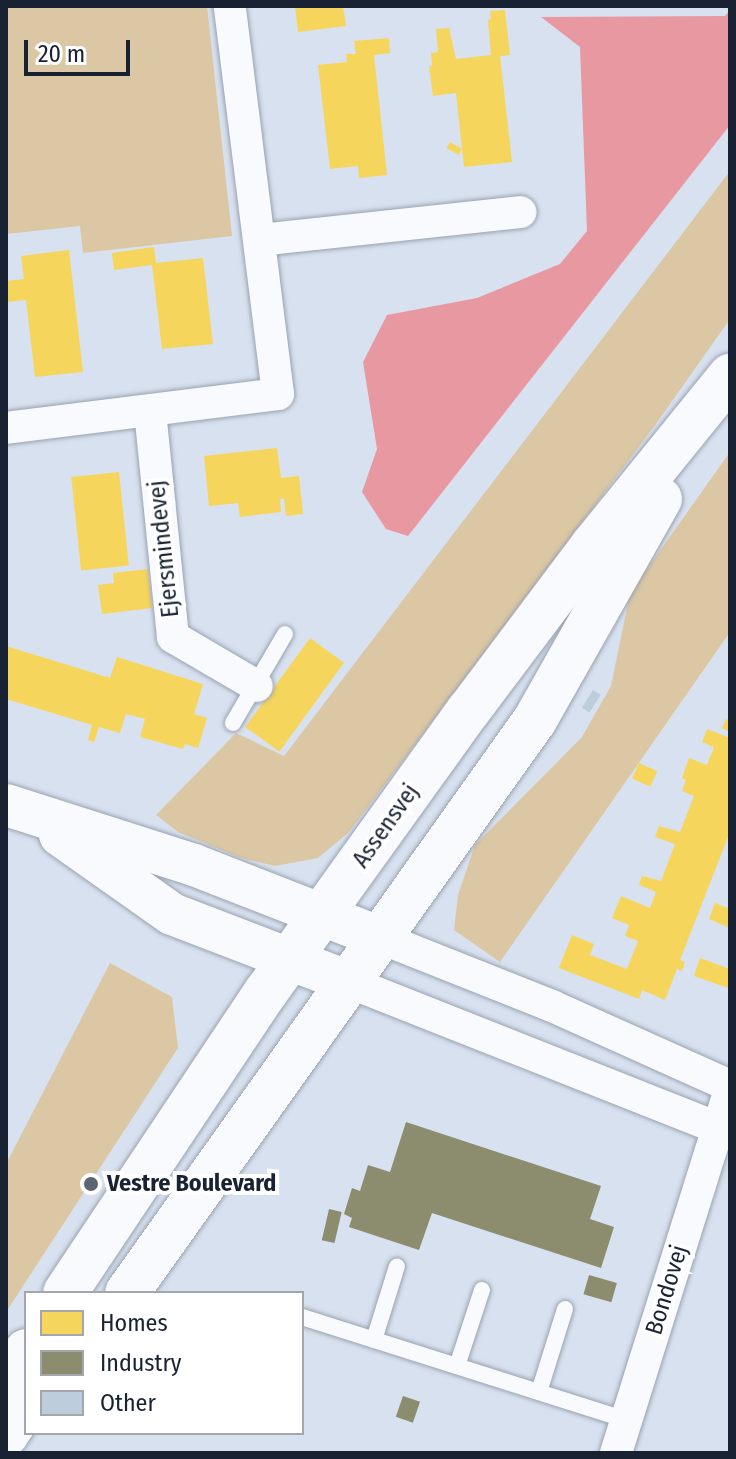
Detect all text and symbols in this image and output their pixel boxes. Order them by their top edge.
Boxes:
scale bar [28,24,134,74]
text: 20 m [38,40,85,68]
street label: Ejersmindevej [142,479,186,619]
street label: Assensvej [347,779,425,873]
place label: Vestre Boulevard [107,1170,276,1198]
marker: Vestre Boulevard [82,1175,100,1193]
street label: Bondovej [640,1242,694,1338]
legend [24,1291,304,1435]
text: Homes [100,1309,168,1337]
text: Industry [100,1349,182,1377]
text: Other [100,1389,156,1417]

